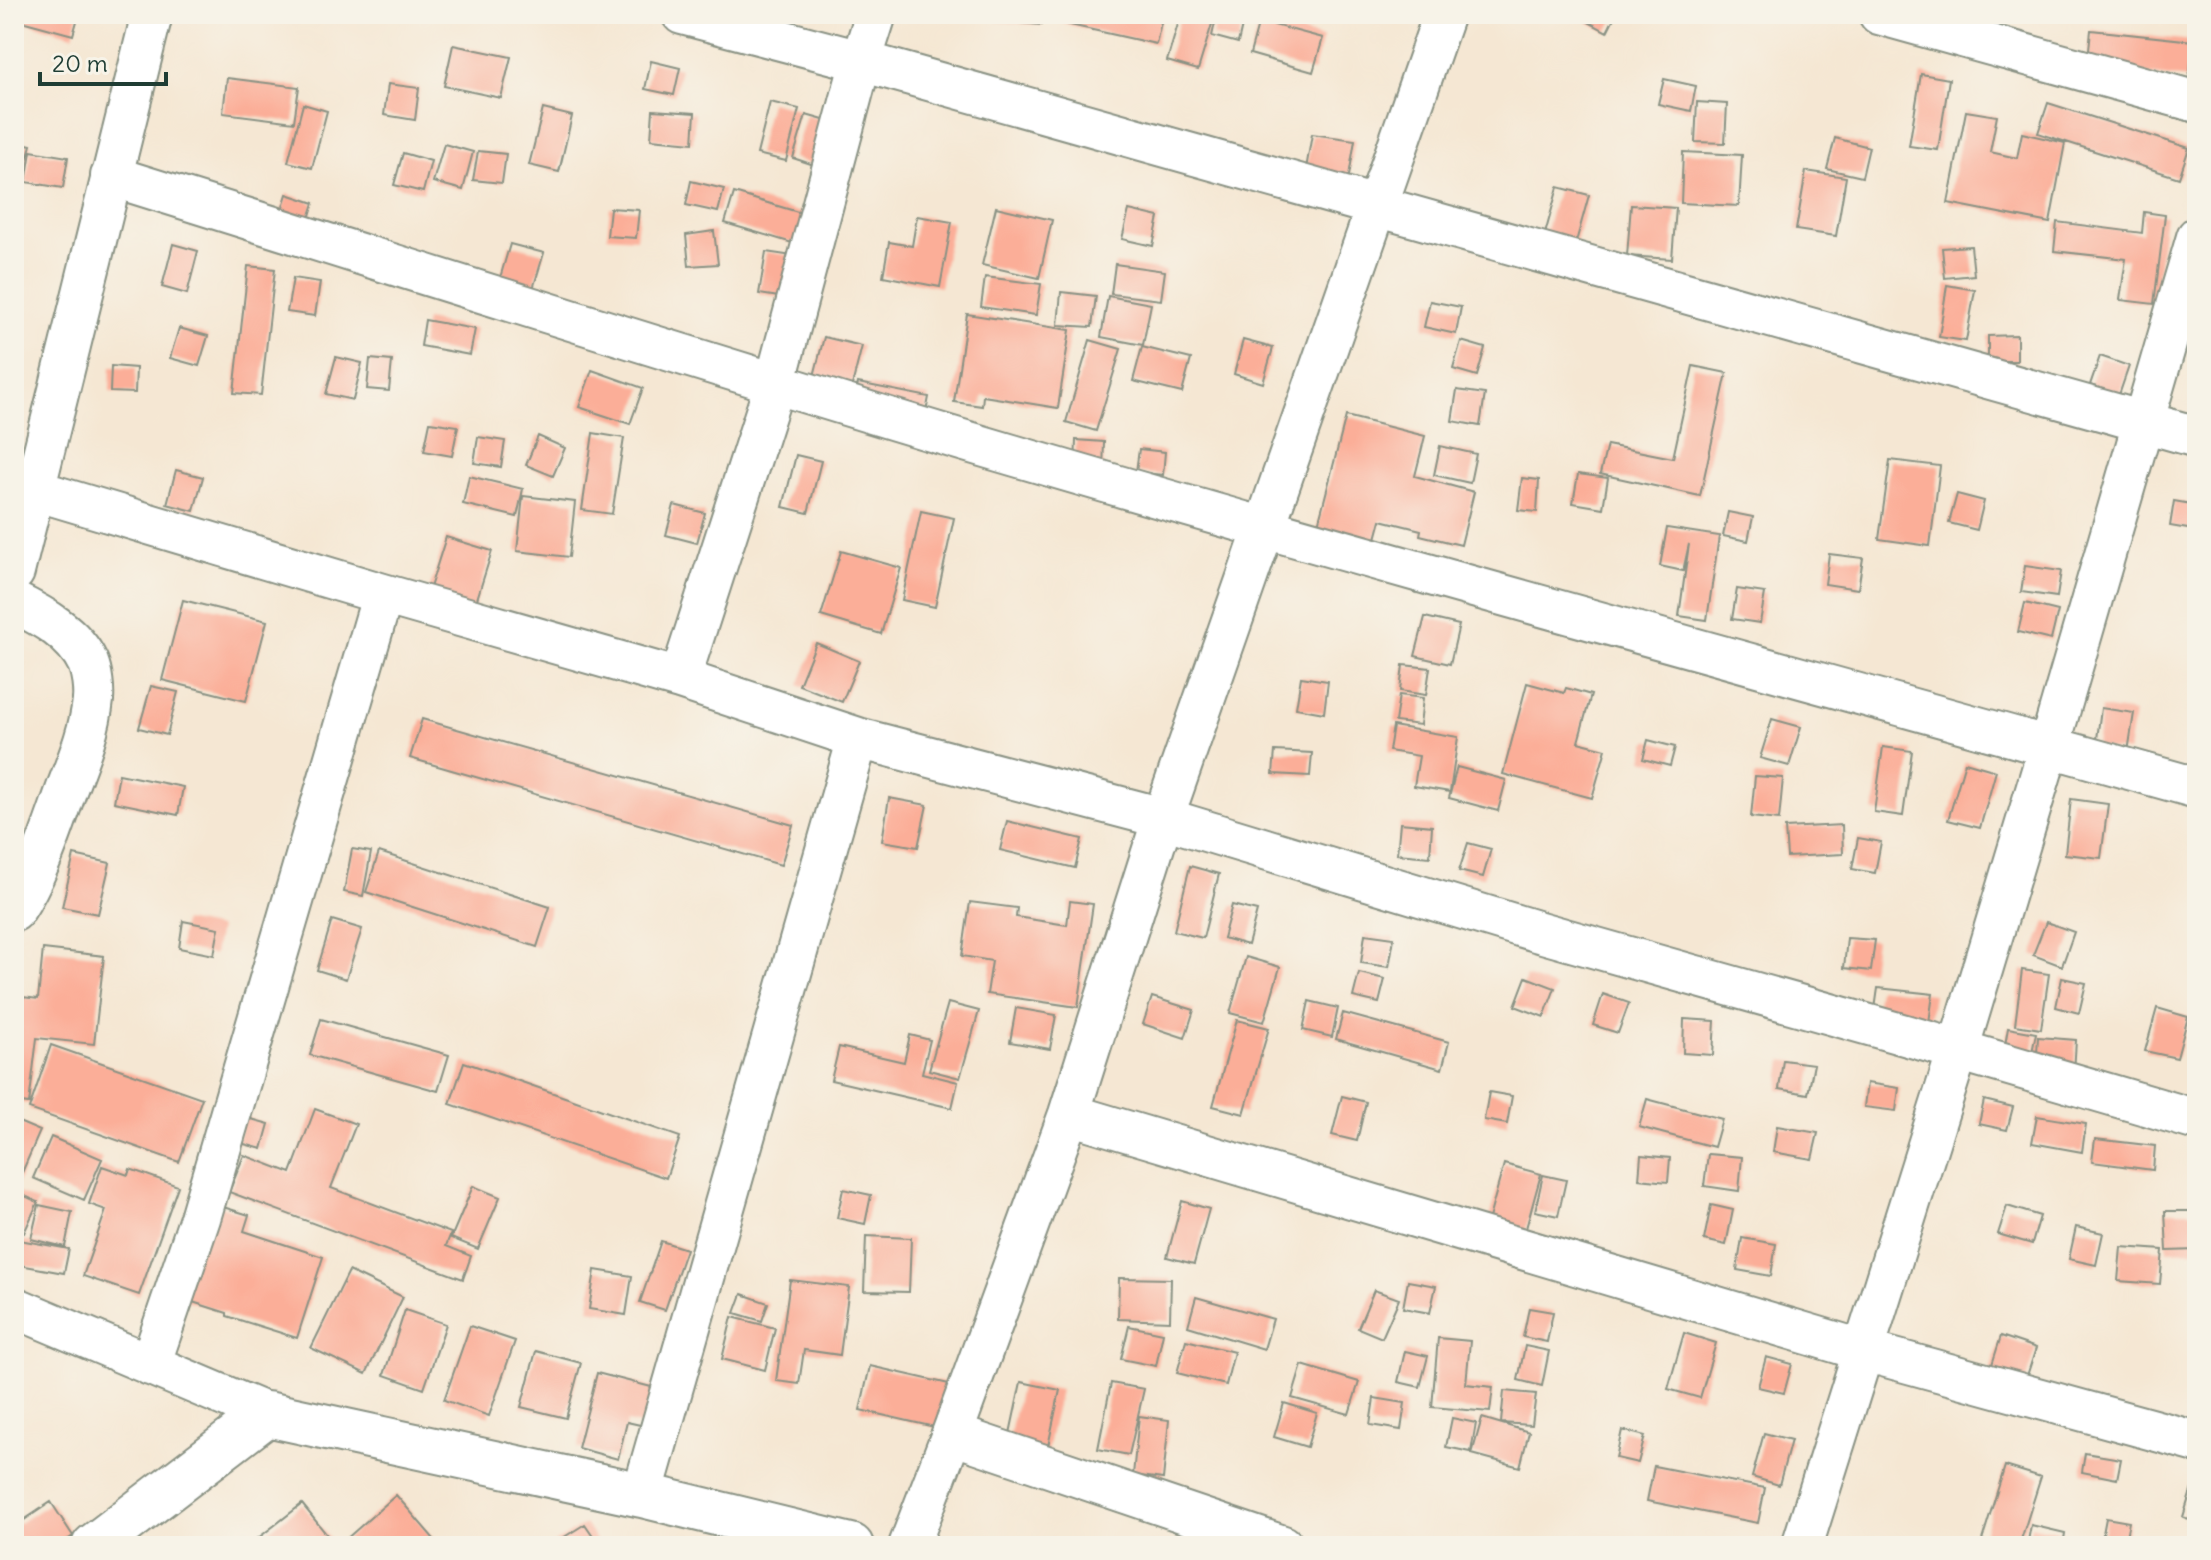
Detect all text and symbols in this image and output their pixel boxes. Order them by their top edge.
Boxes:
scale bar [40,36,166,86]
text: 20 m [52,48,108,78]

